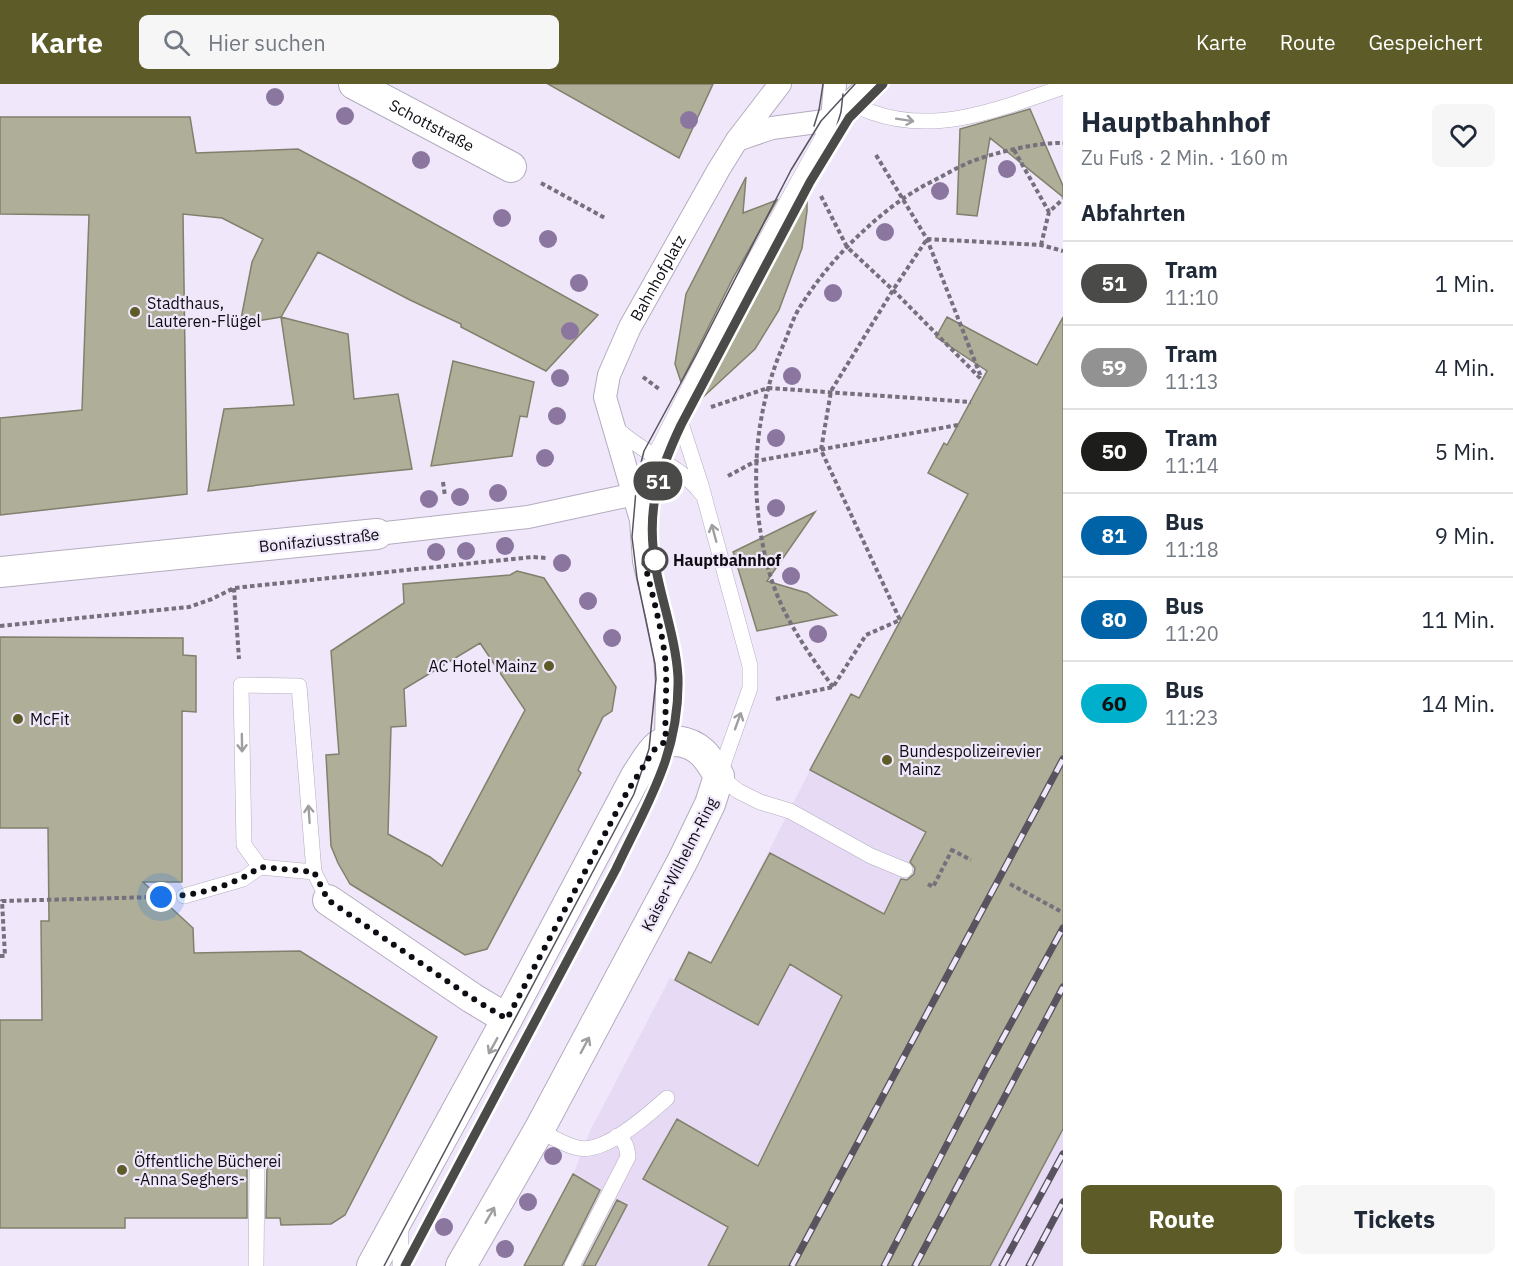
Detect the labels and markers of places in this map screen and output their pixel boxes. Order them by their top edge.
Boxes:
place label: Stadthaus, Lauteren-Flügel [147,293,261,331]
marker: Stadthaus, Lauteren-Flügel [128,305,142,319]
marker: Hauptbahnhof [642,547,668,573]
place label: Hauptbahnhof [673,550,781,570]
place label: AC Hotel Mainz [428,656,537,676]
marker: AC Hotel Mainz [542,659,556,673]
place label: McFit [30,709,70,729]
marker: McFit [11,712,25,726]
place label: Bundespolizeirevier Mainz [899,741,1041,779]
marker: Bundespolizeirevier Mainz [880,753,894,767]
place label: Öffentliche Bücherei -Anna Seghers- [134,1151,281,1189]
marker: Öffentliche Bücherei -Anna Seghers- [115,1163,129,1177]

